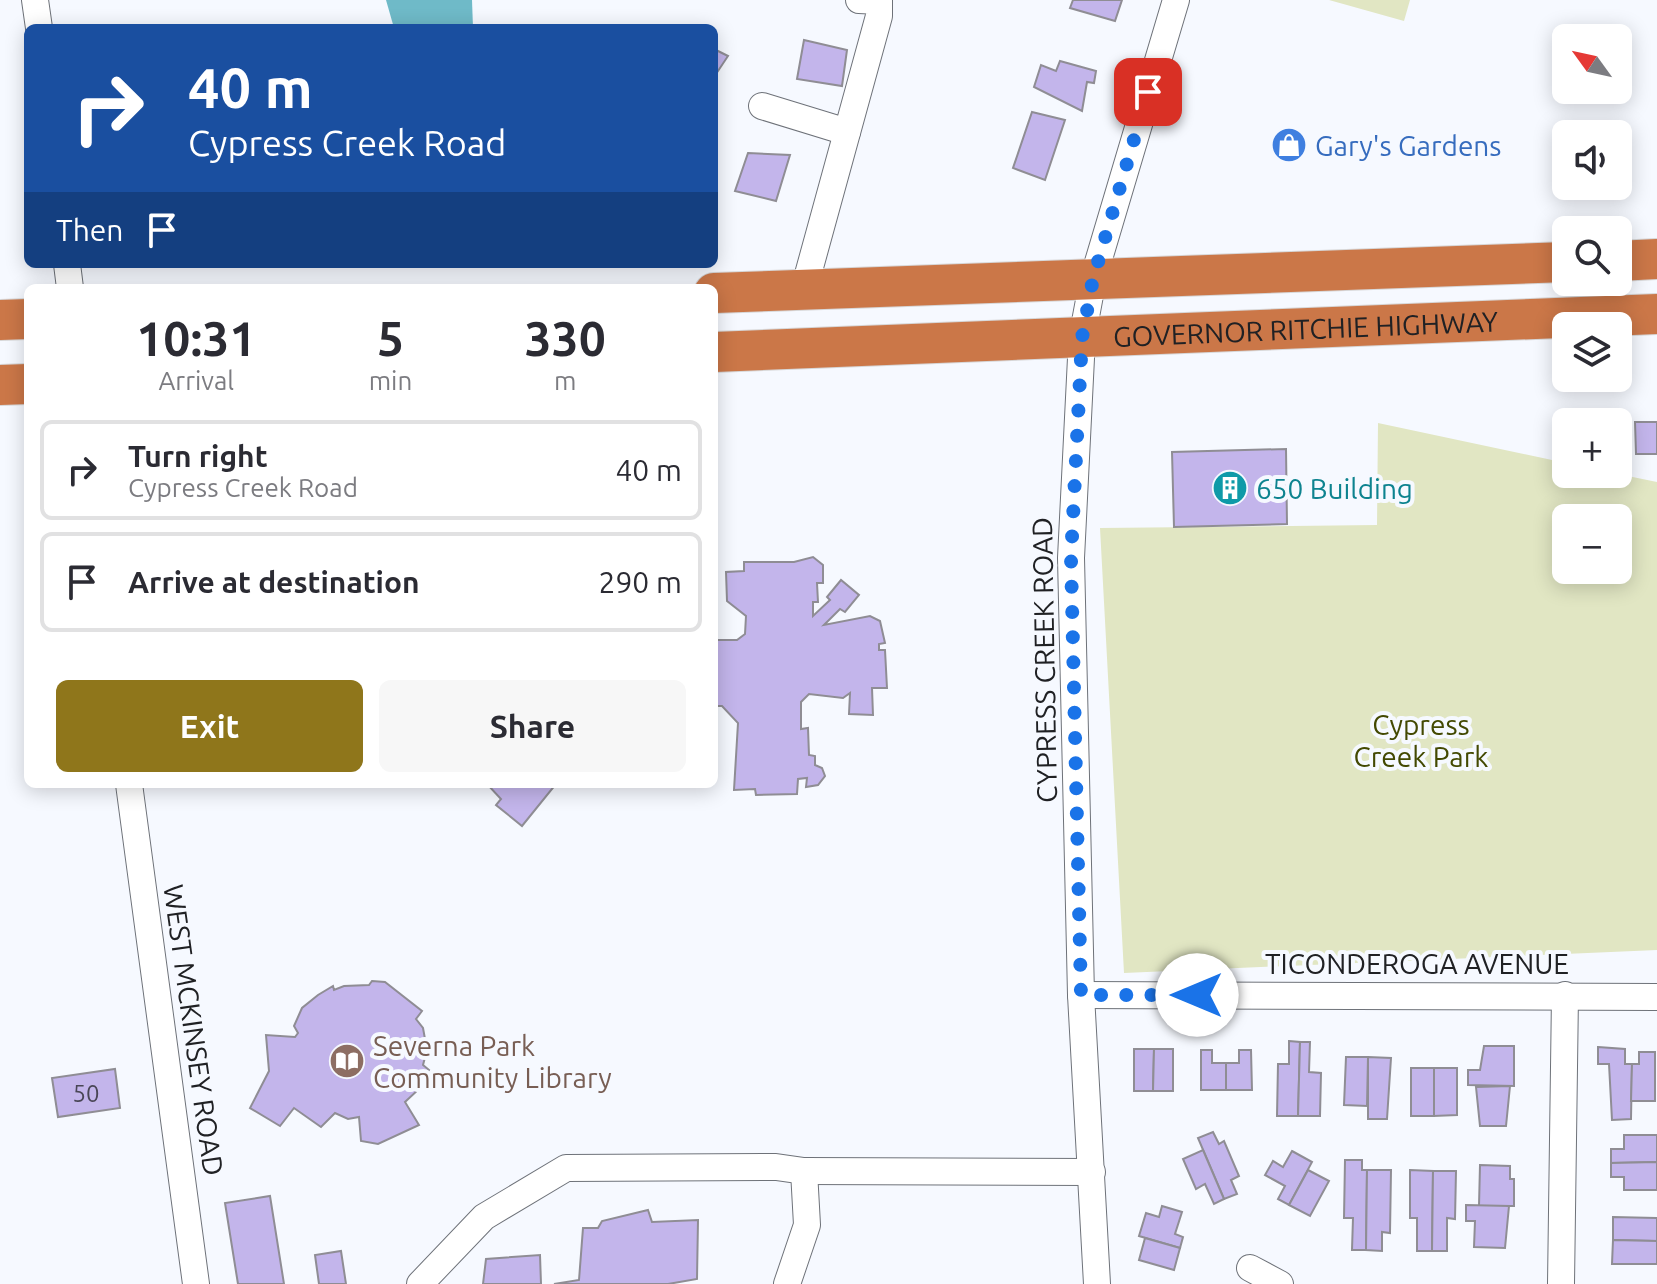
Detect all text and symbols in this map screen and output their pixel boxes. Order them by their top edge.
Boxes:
north arrow [1552,24,1632,104]
map controls [1552,24,1632,584]
icon: right [56,56,160,160]
text: 40 m [188,56,313,119]
pin [1114,58,1182,126]
icon: arrive [1126,70,1170,114]
button: sound [1552,120,1632,200]
text: Cypress Creek Road [188,122,506,163]
shop icon: Gary's Gardens [1270,126,1308,164]
place label: Gary's Gardens [1315,130,1502,161]
icon: arrive [140,208,184,252]
text: Then [56,213,124,247]
button: search [1552,216,1632,296]
street label: GOVERNOR RITCHIE HIGHWAY [1112,305,1499,351]
text: 10:31 [136,311,256,365]
text: 5 [377,311,404,365]
text: 330 [525,311,606,365]
button: layers [1552,312,1632,392]
text: Arrival [158,366,234,395]
text: min [369,366,412,395]
text: m [554,366,576,395]
button: + [1552,408,1632,488]
text: Turn right [128,439,268,473]
icon: right [60,448,104,492]
text: 40 m [615,453,682,487]
building icon: 650 Building [1211,469,1249,507]
text: Cypress Creek Road [128,473,358,502]
place label: 650 Building [1256,473,1413,504]
button: − [1552,504,1632,584]
street label: CYPRESS CREEK ROAD [1026,517,1062,803]
icon: arrive [60,560,104,604]
text: Arrive at destination [128,565,420,599]
text: 290 m [598,565,682,599]
button: Exit [56,680,363,772]
button: Share [379,680,686,772]
park label: Cypress Creek Park [1354,709,1488,772]
street label: WEST MCKINSEY ROAD [158,882,230,1178]
street label: TICONDEROGA AVENUE [1265,948,1569,979]
position arrow [1155,953,1239,1037]
place label: Severna Park Community Library [373,1030,612,1093]
library icon: Severna Park Community Library [328,1042,366,1080]
house number: 50 [72,1080,100,1107]

